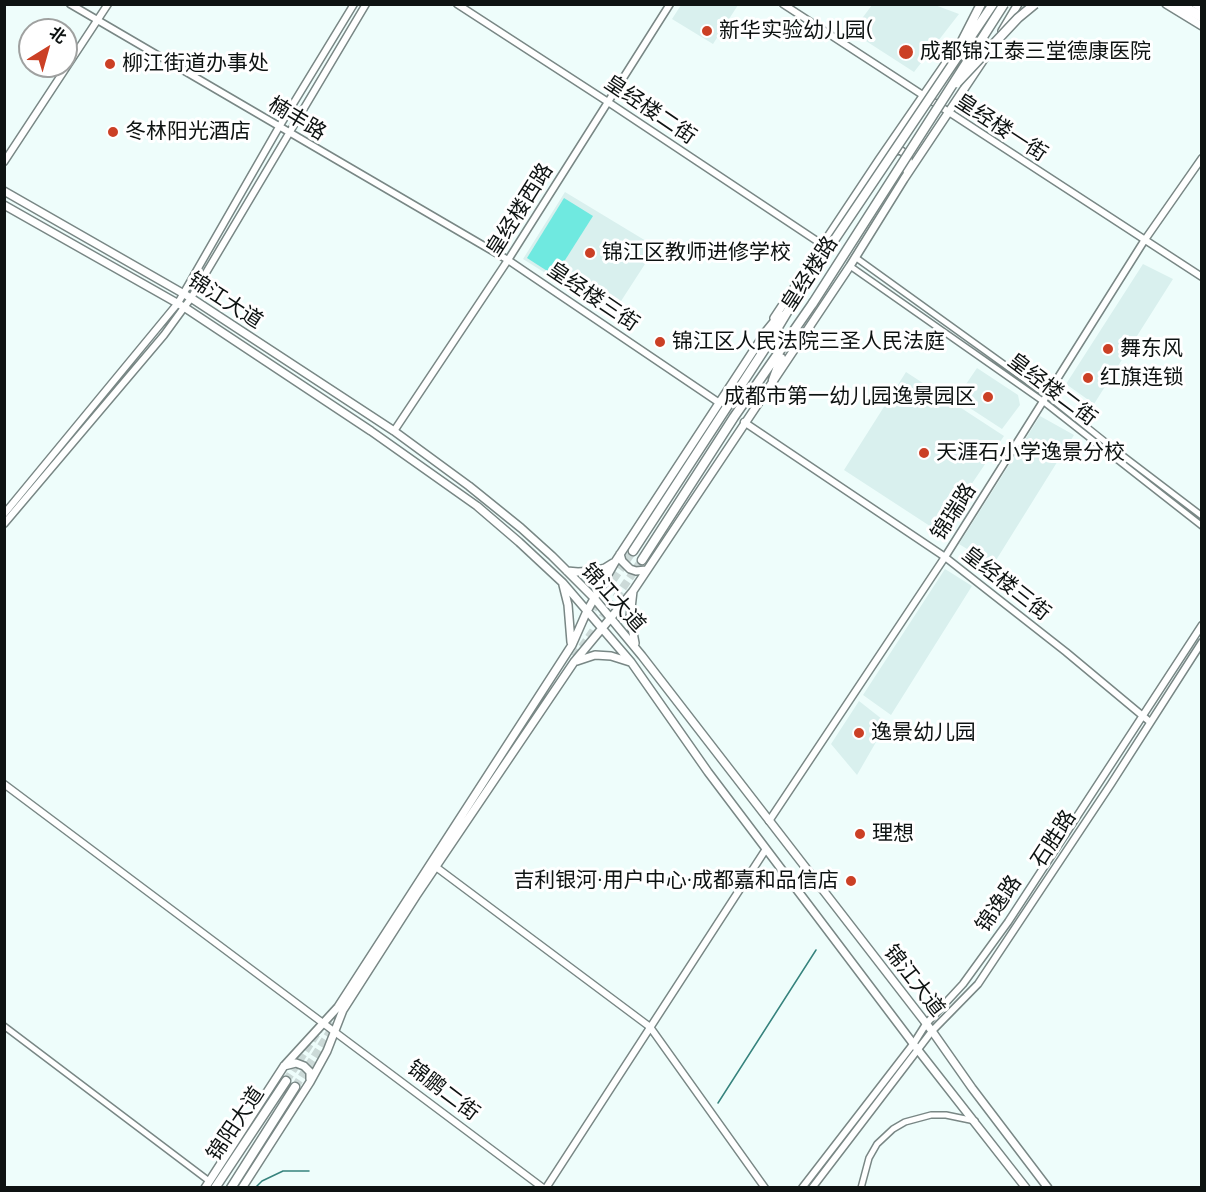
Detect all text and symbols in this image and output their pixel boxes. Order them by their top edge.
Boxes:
north arrow [18,18,78,78]
place label: 新华实验幼儿园( [719,18,873,44]
text: 北 [46,22,70,47]
marker: 新华实验幼儿园( [700,24,714,38]
place label: 成都锦江泰三堂德康医院 [920,39,1151,65]
marker: 成都锦江泰三堂德康医院 [897,43,915,61]
place label: 柳江街道办事处 [122,51,269,77]
marker: 柳江街道办事处 [103,57,117,71]
street label: 皇经楼二街 [599,70,701,150]
street label: 皇经楼一街 [950,89,1052,167]
street label: 楠丰路 [264,92,330,146]
place label: 冬林阳光酒店 [125,119,251,145]
marker: 冬林阳光酒店 [106,125,120,139]
street label: 皇经楼西路 [481,159,559,261]
street label: 皇经楼路 [777,232,843,316]
place label: 锦江区教师进修学校 [602,240,791,266]
marker: 锦江区教师进修学校 [583,246,597,260]
street label: 皇经楼三街 [542,257,644,337]
street label: 锦江大道 [183,268,267,334]
place label: 锦江区人民法院三圣人民法庭 [672,329,945,355]
marker: 锦江区人民法院三圣人民法庭 [653,335,667,349]
place label: 舞东风 [1120,336,1183,362]
marker: 舞东风 [1101,342,1115,356]
street label: 皇经楼二街 [1002,348,1102,432]
place label: 红旗连锁 [1100,365,1184,391]
marker: 红旗连锁 [1081,371,1095,385]
place label: 成都市第一幼儿园逸景园区 [724,384,976,410]
marker: 成都市第一幼儿园逸景园区 [981,390,995,404]
place label: 天涯石小学逸景分校 [936,440,1125,466]
marker: 天涯石小学逸景分校 [917,446,931,460]
street label: 锦瑞路 [926,479,982,545]
street label: 皇经楼三街 [957,542,1055,626]
street label: 锦江大道 [576,558,650,638]
place label: 逸景幼儿园 [871,720,976,746]
marker: 逸景幼儿园 [852,726,866,740]
street label: 石胜路 [1026,806,1082,872]
place label: 理想 [872,821,914,847]
marker: 理想 [853,827,867,841]
place label: 吉利银河·用户中心·成都嘉和品信店 [513,868,839,894]
street label: 锦逸路 [971,871,1027,937]
marker: 吉利银河·用户中心·成都嘉和品信店 [844,874,858,888]
street label: 锦江大道 [878,940,950,1022]
street label: 锦鹏二街 [402,1056,484,1126]
street label: 锦阳大道 [202,1082,270,1166]

